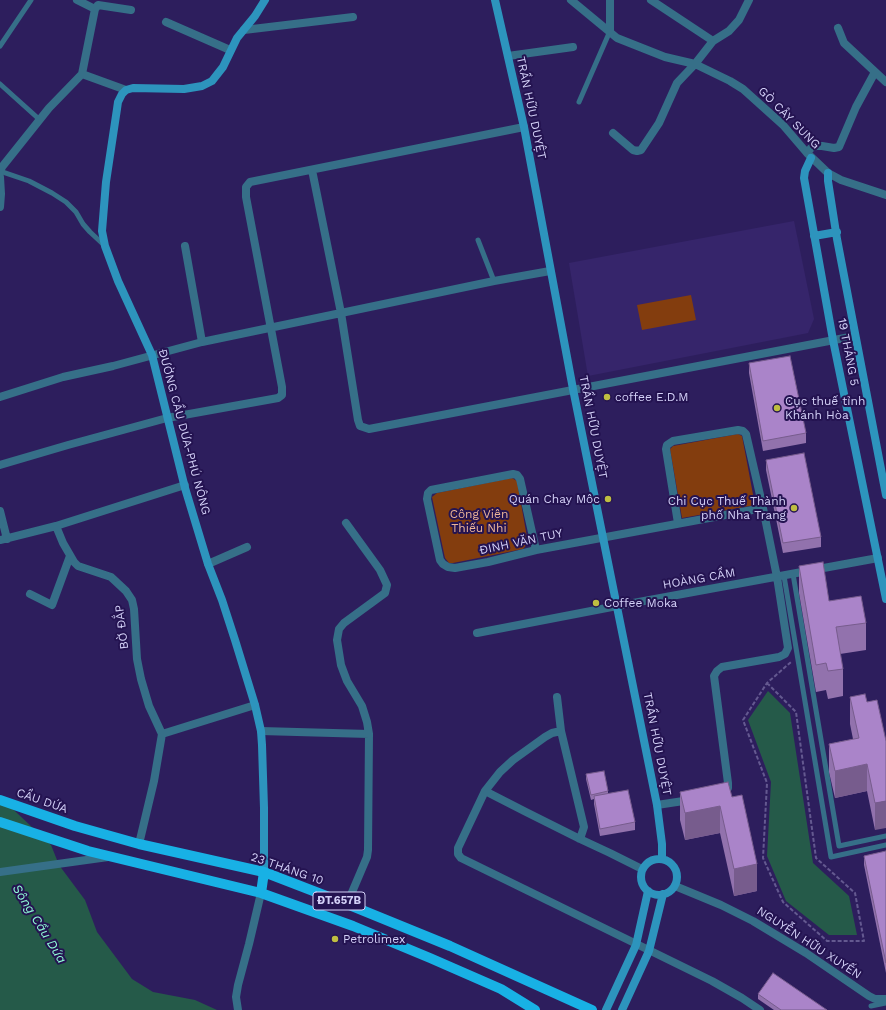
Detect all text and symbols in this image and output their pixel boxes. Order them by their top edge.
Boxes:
street label: TRẦN HỮU DUYỆT [513,55,549,161]
street label: GÒ CÂY SUNG [755,84,823,152]
street label: 19 THÁNG 5 [834,317,862,387]
street label: ĐƯỜNG CẦU DỨA-PHÚ NÔNG [155,348,213,516]
street label: TRẦN HỮU DUYỆT [576,374,610,480]
place label: coffee E.D.M [615,390,689,404]
marker: coffee E.D.M [602,392,612,402]
place label: Cục thuế tỉnh Khánh Hòa [785,394,865,422]
marker: Cục thuế tỉnh Khánh Hòa [772,403,782,413]
place label: Quán Chay Môc [509,492,600,506]
marker: Quán Chay Môc [603,494,613,504]
place label: Chi Cục Thuế Thành phố Nha Trang [668,494,786,522]
marker: Chi Cục Thuế Thành phố Nha Trang [789,503,799,513]
park label: Công Viên Thiếu Nhi [450,507,508,535]
street label: ĐINH VĂN TUY [478,526,564,558]
street label: HOÀNG CẦM [662,566,736,592]
place label: Coffee Moka [604,596,677,610]
marker: Coffee Moka [591,598,601,608]
street label: BỜ ĐẮP [112,604,132,650]
street label: TRẦN HỮU DUYỆT [640,691,674,797]
street label: CẦU DỨA [14,786,70,816]
street label: 23 THÁNG 10 [249,850,325,888]
water label: Sông Cầu Dứa [9,882,69,966]
road number: ĐT.657B [313,892,365,910]
street label: NGUYỄN HỮU XUYẾN [754,904,864,982]
place label: Petrolimex [343,932,405,946]
marker: Petrolimex [330,934,340,944]

